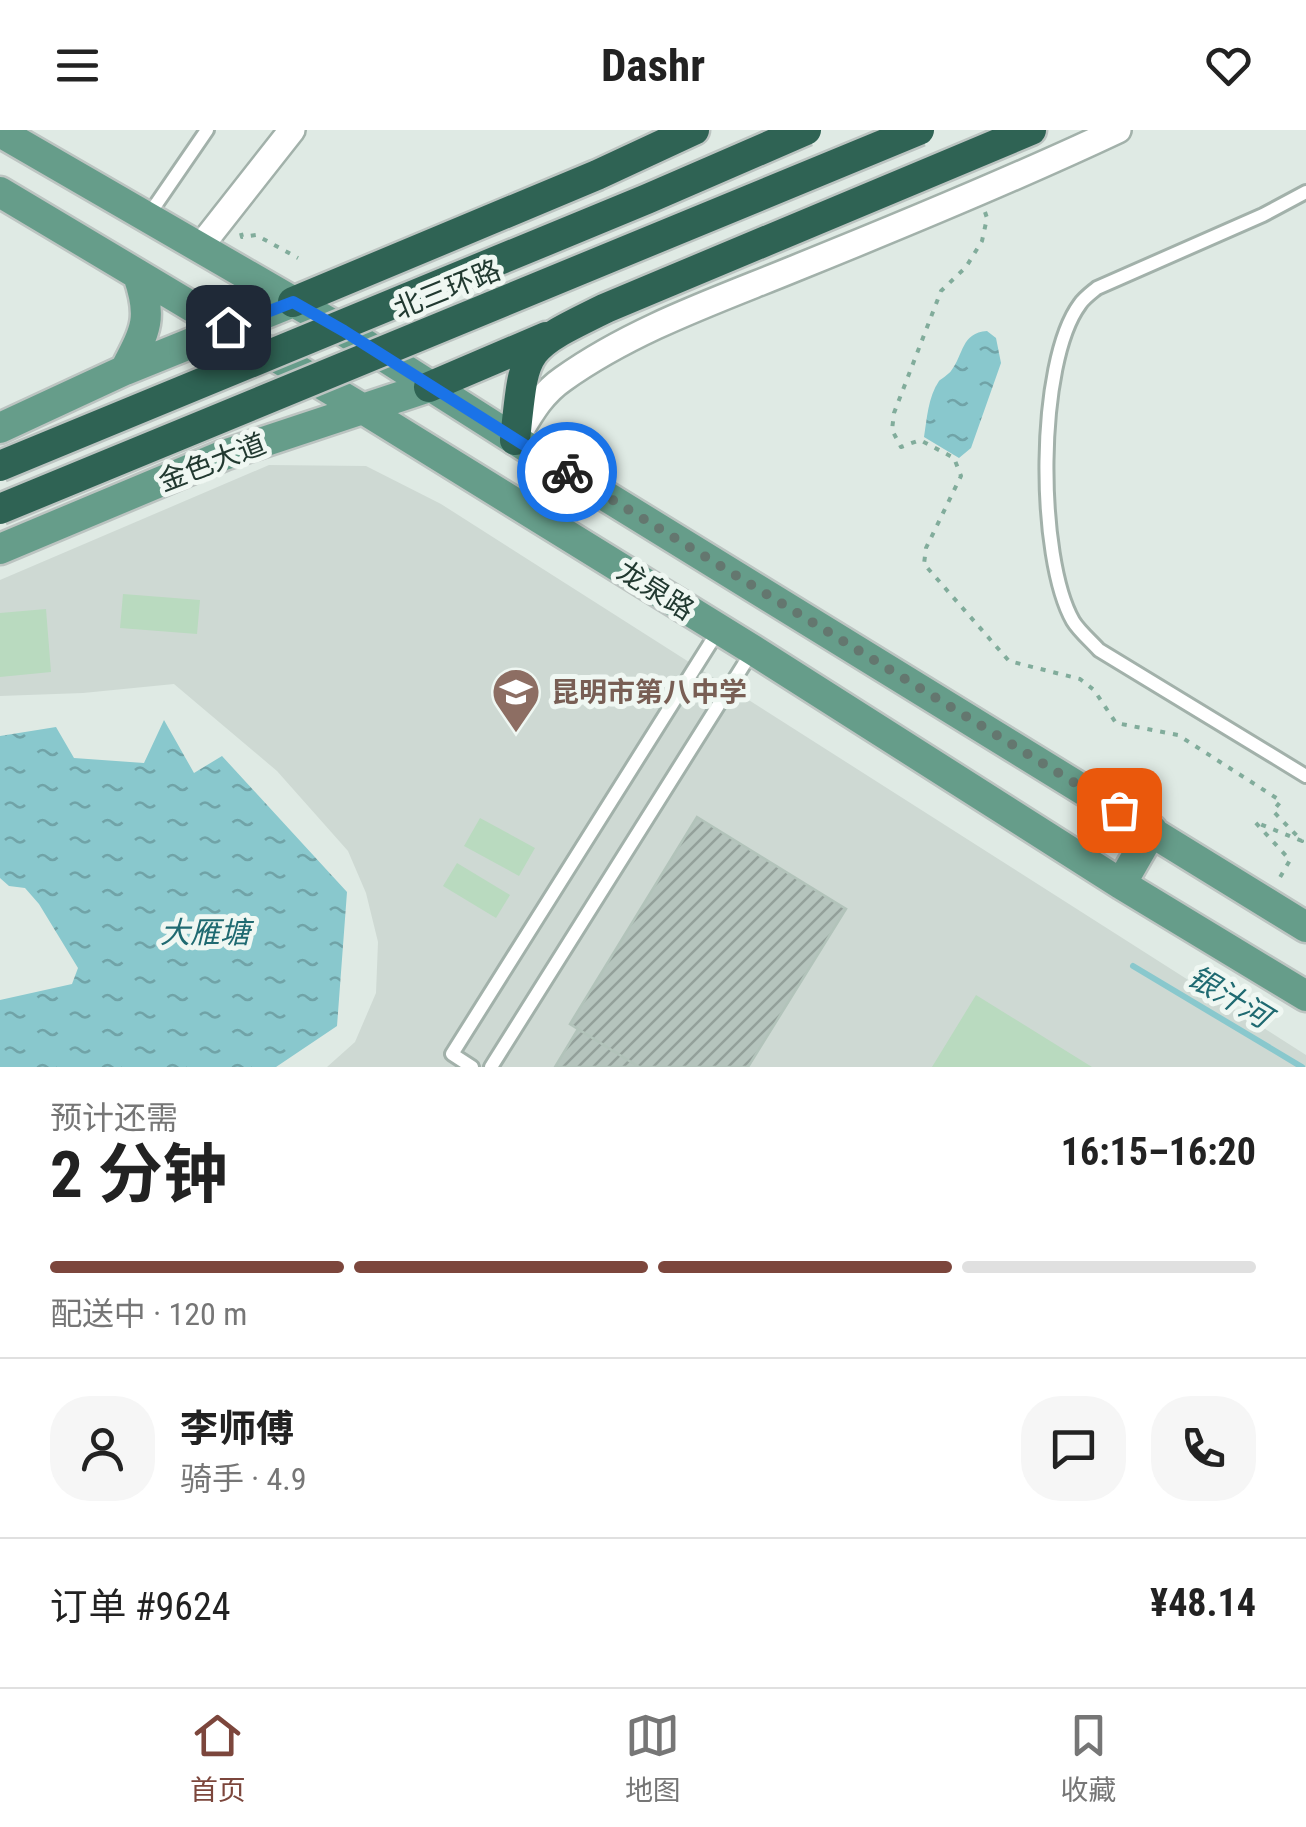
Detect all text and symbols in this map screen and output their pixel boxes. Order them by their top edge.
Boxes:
icon: menu [50,38,105,93]
icon: heart [1201,38,1256,93]
text: Dashr [601,39,705,92]
street label: 北三环路 [389,253,505,326]
pin [186,285,271,370]
icon: home [201,300,256,355]
courier [517,422,617,522]
street label: 金色大道 [154,427,270,498]
icon: bike [540,445,595,500]
street label: 龙泉路 [611,554,700,627]
school or university icon: 昆明市第八中学 [490,666,542,734]
place label: 昆明市第八中学 [551,676,747,709]
pin [1077,768,1162,853]
icon: bag [1092,783,1147,838]
water label: 大雁塘 [160,915,255,950]
water label: 银汁河 [1182,958,1281,1037]
text: 预计还需 [50,1099,178,1137]
text: 16:15–16:20 [1061,1130,1256,1174]
text: 2 分钟 [50,1137,228,1213]
text: 配送中 · 120 m [50,1295,247,1333]
button: person [50,1396,155,1501]
button: chat [1021,1396,1126,1501]
button: phone [1151,1396,1256,1501]
text: 李师傅 [180,1407,294,1451]
text: 骑手 · 4.9 [180,1460,307,1498]
text: ¥48.14 [1150,1581,1256,1625]
text: 订单 #9624 [50,1585,231,1629]
tab: 首页 [190,1708,246,1808]
tab: 地图 [625,1708,681,1808]
tab: 收藏 [1060,1708,1116,1808]

